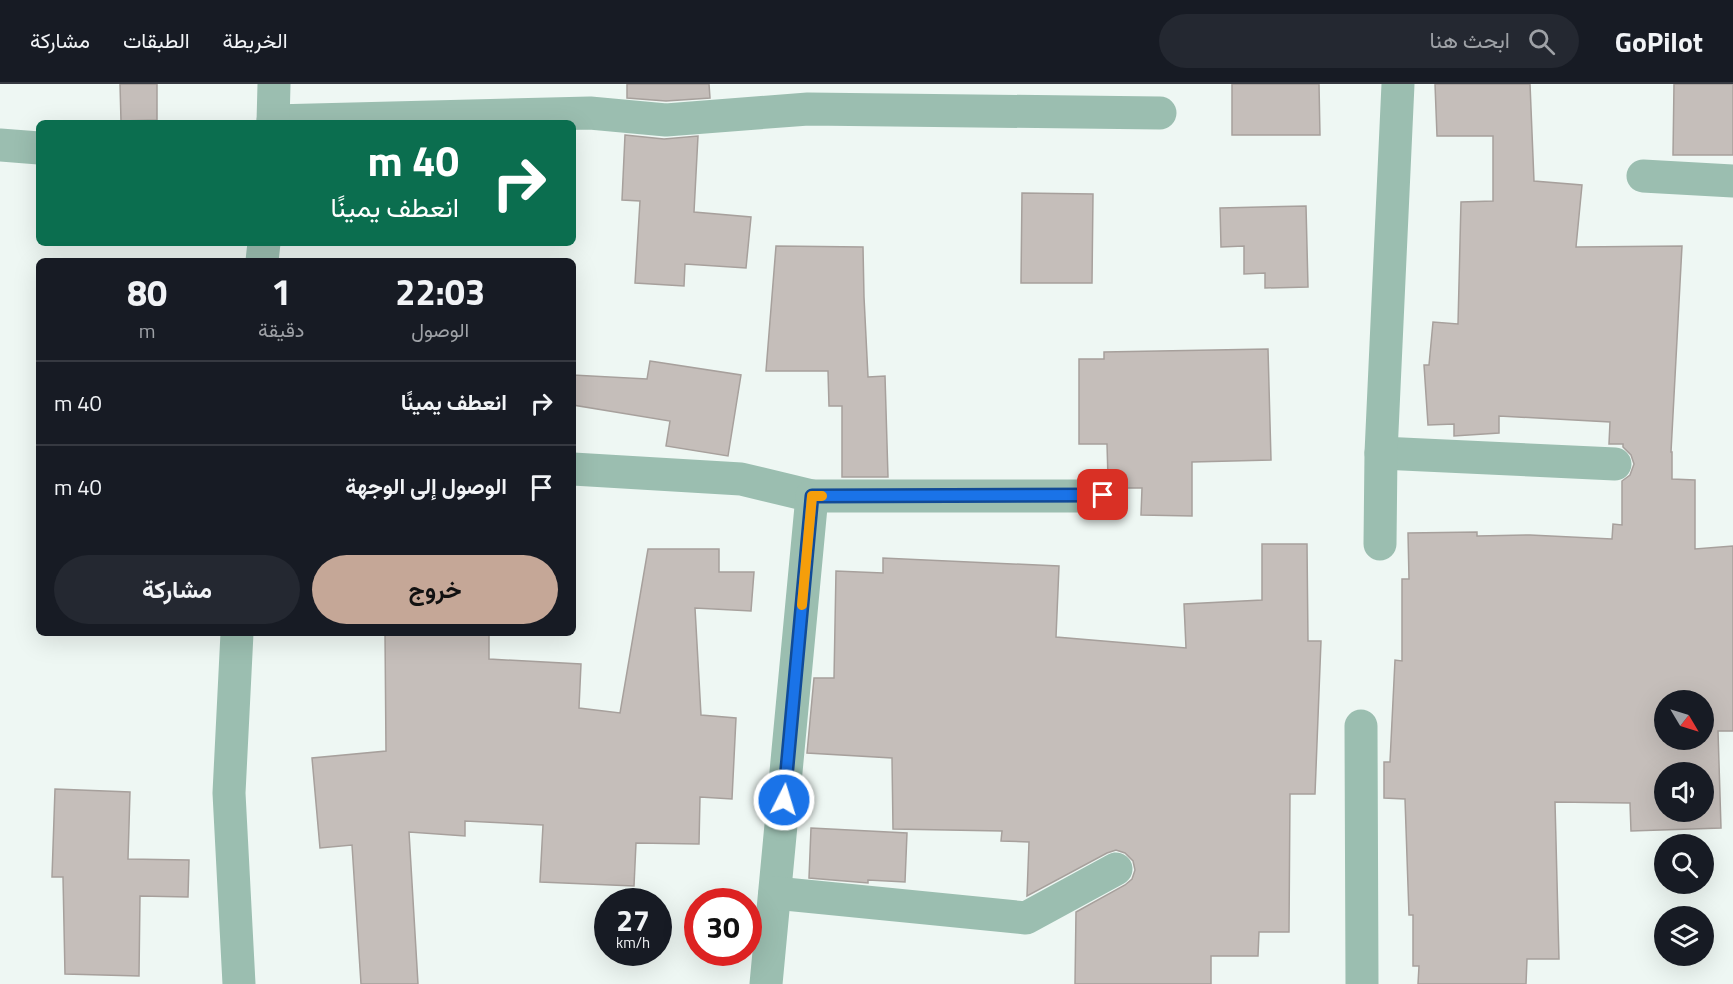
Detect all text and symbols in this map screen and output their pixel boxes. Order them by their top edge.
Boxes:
search box [1159,14,1579,68]
text: GoPilot [1615,20,1703,63]
text: ابحث هنا [1429,23,1510,57]
text: مشاركة [30,24,90,56]
text: الطبقات [123,24,190,56]
text: الخريطة [223,24,288,56]
icon: search [1525,25,1558,58]
text: 40 m [367,128,459,192]
icon: right [480,144,558,222]
text: انعطف يمينًا [330,186,459,227]
text: 1 [271,264,291,319]
text: 22:03 [395,264,485,319]
text: 80 [127,265,167,320]
text: دقيقة [258,314,304,345]
text: الوصول [411,314,469,345]
text: m [139,315,155,346]
text: انعطف يمينًا [401,385,507,419]
text: 40 m [54,386,102,420]
icon: right [525,387,558,420]
text: الوصول إلى الوجهة [345,469,507,503]
pin [1077,469,1128,520]
text: 40 m [54,470,102,504]
icon: arrive [525,471,558,504]
icon: arrive [1086,478,1119,511]
button: مشاركة [54,555,300,624]
button: خروج [312,555,558,624]
north arrow [1654,690,1714,750]
map controls [1654,690,1714,966]
button: sound [1654,762,1714,822]
position arrow [752,768,816,832]
button: search [1654,834,1714,894]
speed limit sign: 30 [684,888,762,966]
text: 27 [616,897,650,943]
button: layers [1654,906,1714,966]
text: km/h [616,931,650,954]

